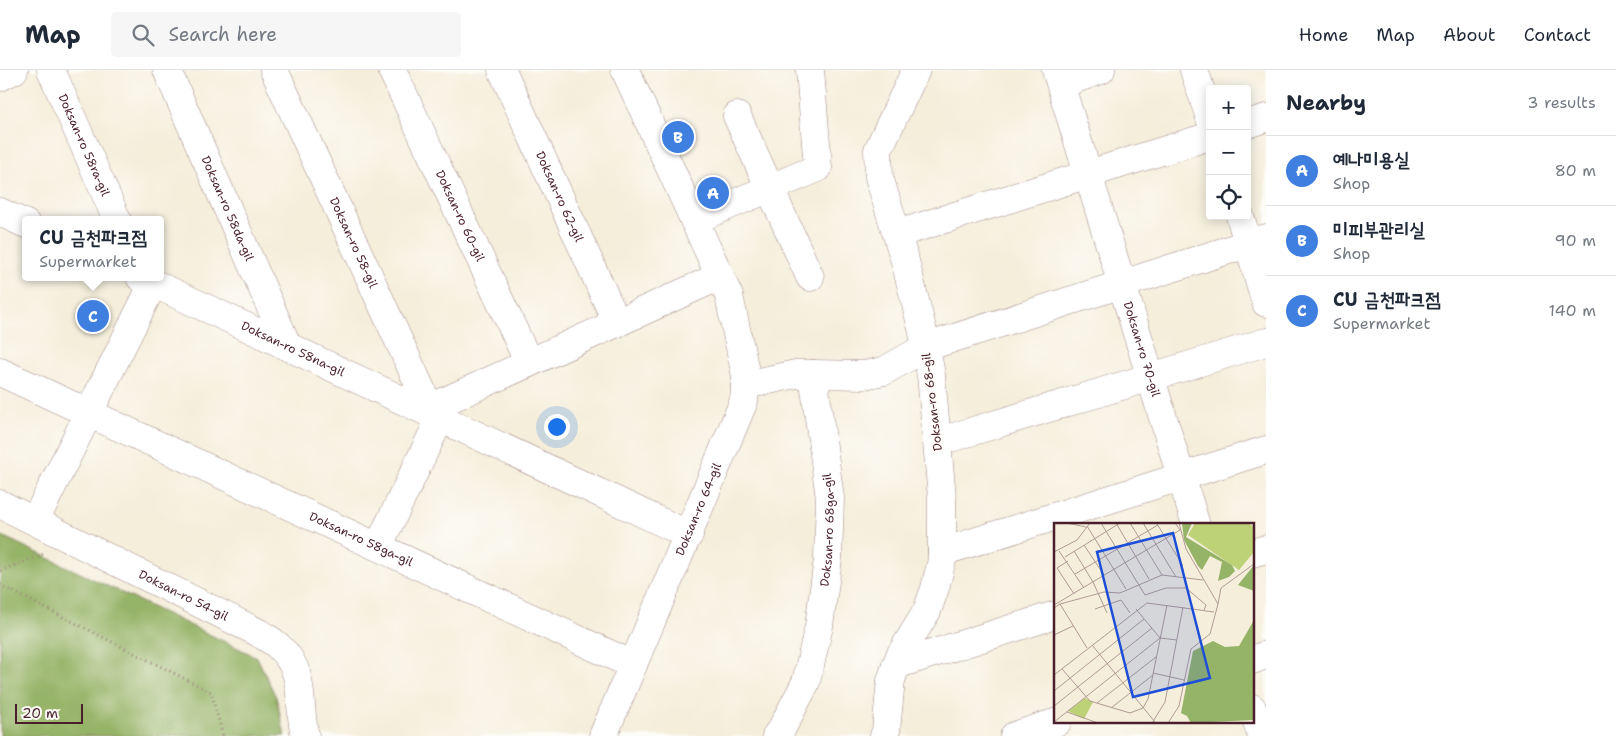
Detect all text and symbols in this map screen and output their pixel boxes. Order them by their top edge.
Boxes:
search box [111,12,461,57]
text: Map [25,19,81,51]
icon: search [129,21,157,49]
text: Search here [169,22,277,47]
text: Home [1299,23,1348,47]
text: Map [1376,23,1415,47]
text: About [1443,23,1496,47]
text: Contact [1524,23,1591,47]
map controls [1206,85,1251,220]
button: + [1206,85,1251,130]
text: Nearby [1286,89,1366,117]
street label: Doksan-ro 58ra-gil [55,91,114,199]
text: 3 results [1527,92,1596,113]
pin: B [662,118,694,156]
button: − [1206,130,1251,175]
text: 예나미용실 [1333,147,1409,172]
street label: Doksan-ro 62-gil [532,149,587,245]
street label: Doksan-ro 58da-gil [198,153,258,264]
text: A [1296,160,1308,181]
text: 80 m [1555,160,1596,181]
street label: Doksan-ro 60-gil [432,168,489,264]
text: Shop [1333,173,1370,194]
pin: A [697,174,729,212]
button: locate [1206,175,1251,220]
street label: Doksan-ro 58-gil [326,195,381,291]
popup [22,216,164,281]
text: 미피부관리실 [1333,217,1425,242]
text: CU 금천파크점 [39,225,147,250]
text: B [1297,230,1307,251]
text: 90 m [1555,230,1596,251]
text: Shop [1333,243,1370,264]
text: Supermarket [39,251,137,272]
text: CU 금천파크점 [1333,287,1441,312]
pin: C [77,297,109,335]
street label: Doksan-ro 70-gil [1120,299,1164,399]
text: C [1297,300,1307,321]
text: 140 m [1549,300,1596,321]
text: Supermarket [1333,313,1430,334]
street label: Doksan-ro 58na-gil [239,318,348,380]
street label: Doksan-ro 68-gil [918,352,946,452]
your location [544,414,570,440]
street label: Doksan-ro 64-gil [672,460,725,558]
street label: Doksan-ro 68ga-gil [816,472,838,588]
street label: Doksan-ro 58ga-gil [307,508,416,570]
inset map [1054,523,1254,724]
street label: Doksan-ro 54-gil [136,566,231,625]
scale bar [15,701,82,724]
text: 20 m [22,704,58,722]

